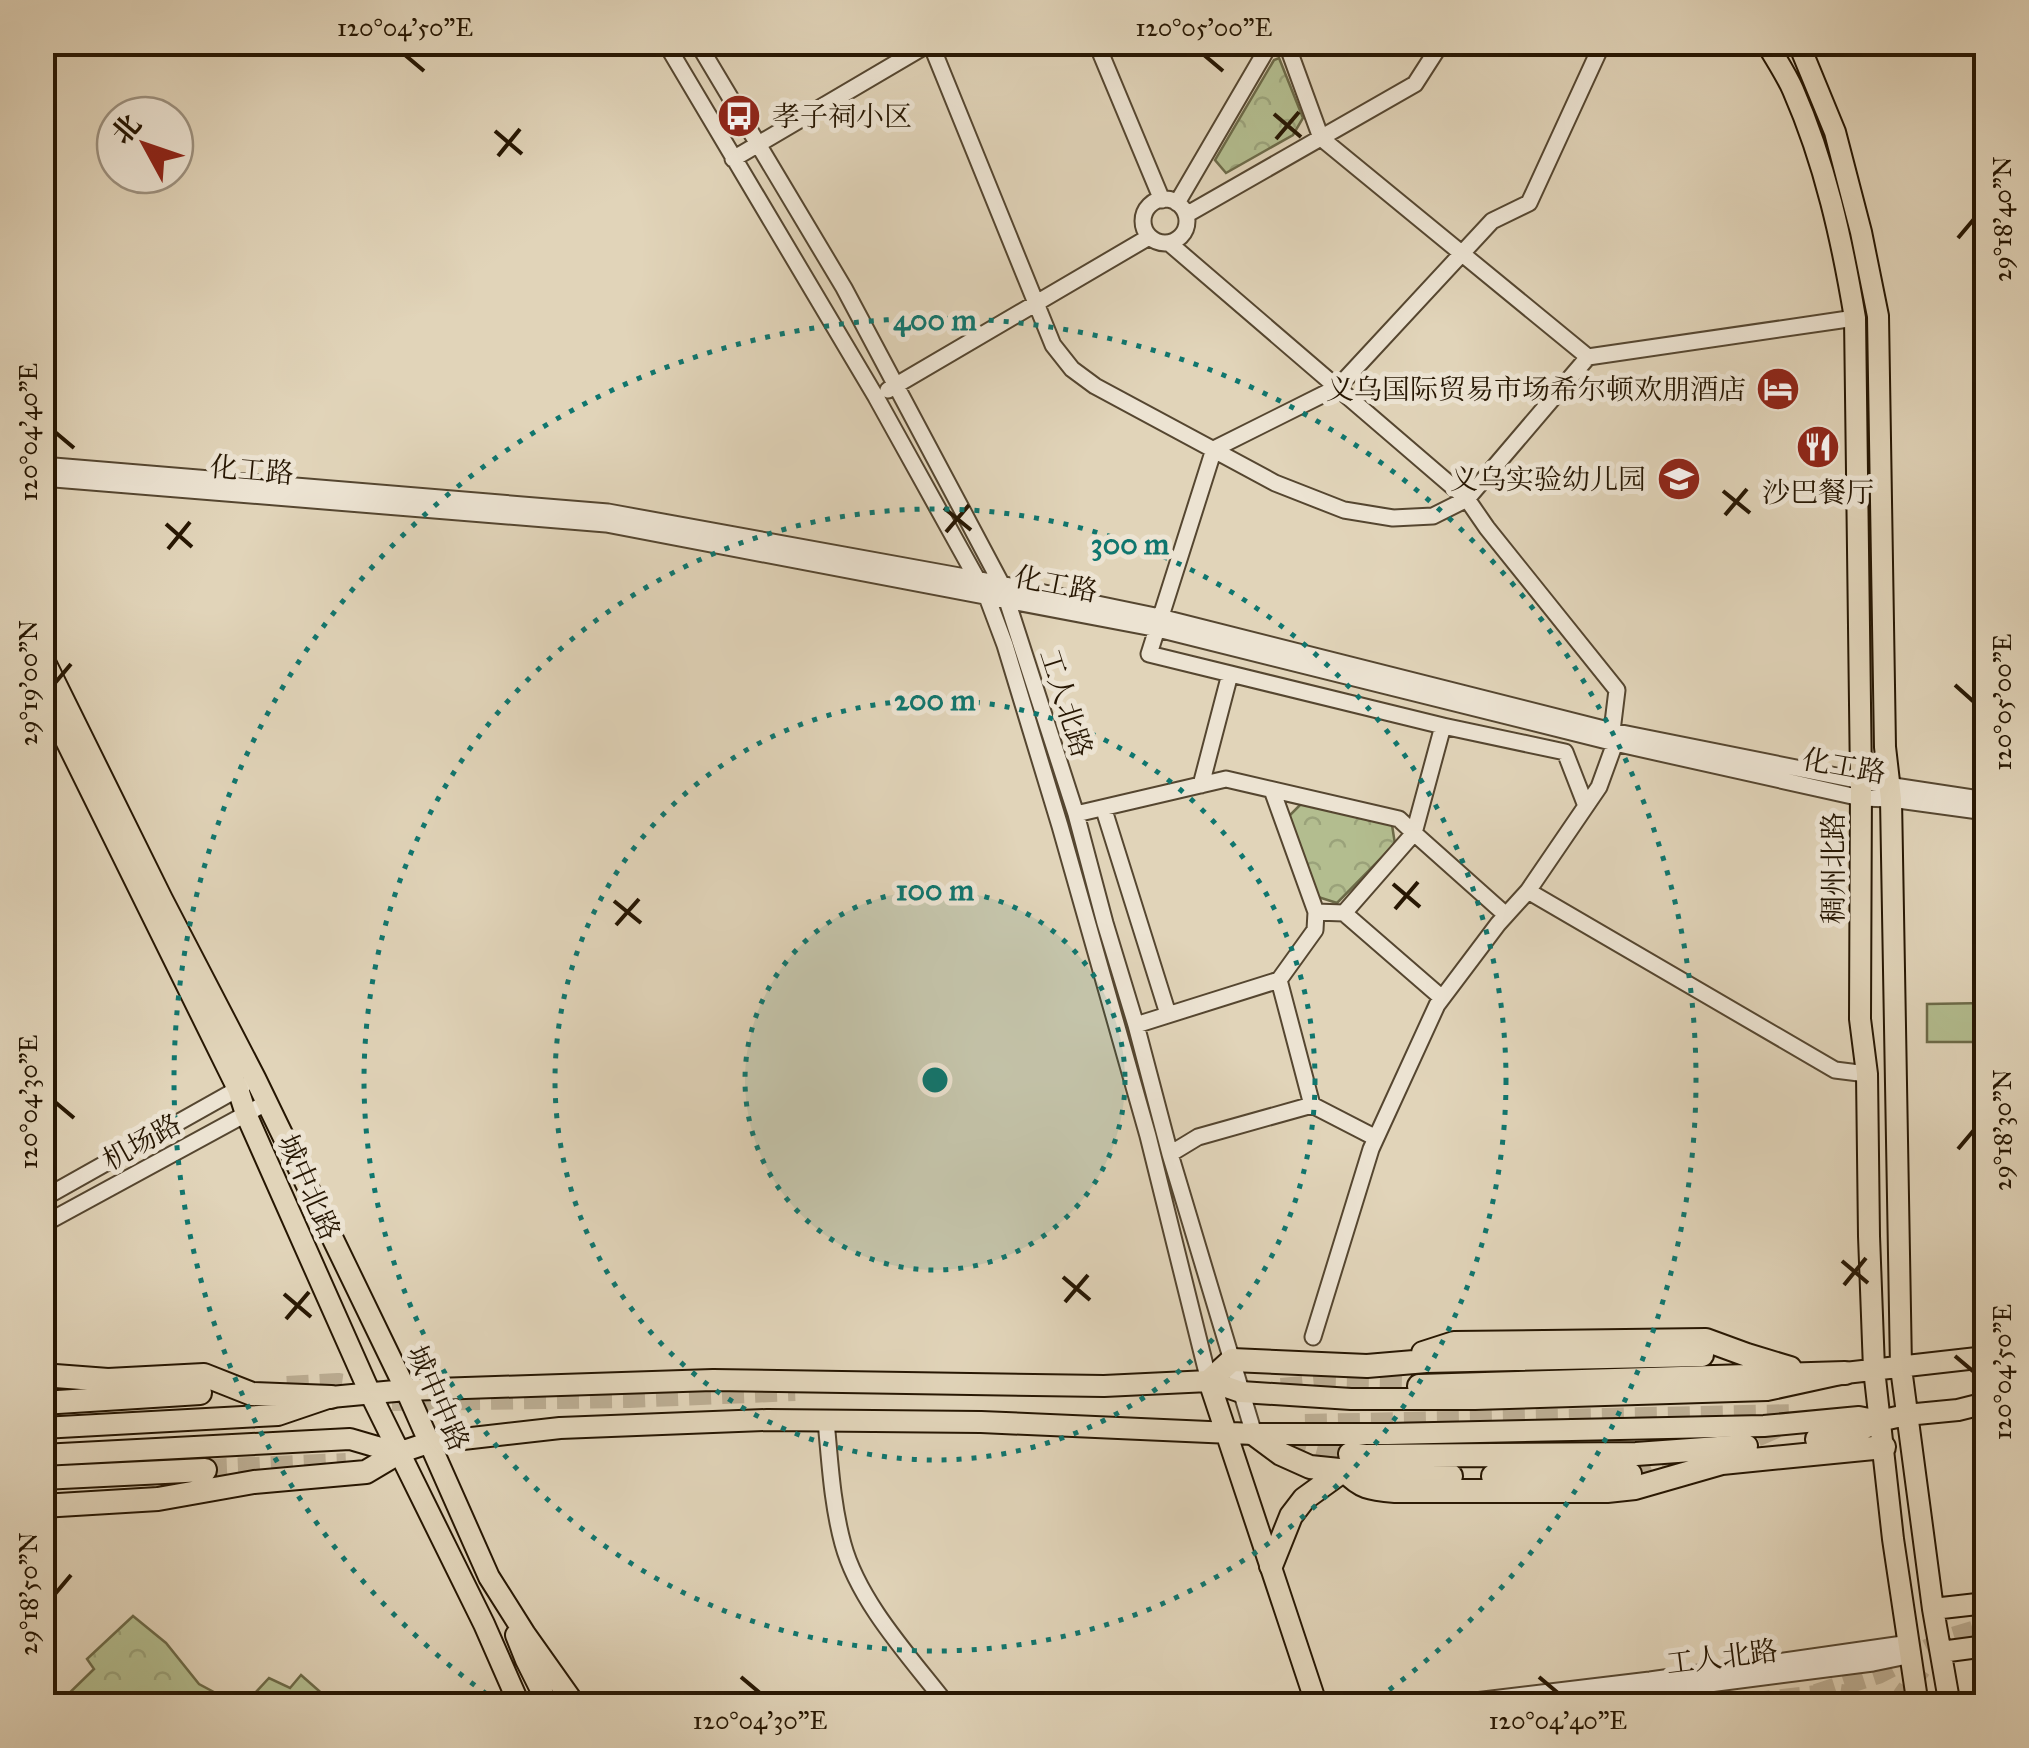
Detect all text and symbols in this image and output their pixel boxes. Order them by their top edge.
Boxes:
text: 120°04'50"E [337,12,473,43]
text: 120°05'00"E [1136,12,1273,43]
bus stop icon: 孝子祠小区 [716,93,762,139]
north arrow [95,95,195,195]
place label: 孝子祠小区 [772,99,912,134]
text: 北 [104,107,149,151]
text: 29°18'40"N [1987,156,2018,282]
text: 400 m [893,302,977,338]
text: 120°04'40"E [13,363,44,501]
hotel icon: 义乌国际贸易市场希尔顿欢朋酒店 [1755,366,1801,412]
place label: 义乌国际贸易市场希尔顿欢朋酒店 [1326,372,1746,407]
restaurant icon: 沙巴餐厅 [1795,424,1841,470]
street label: 化工路 [209,449,295,491]
school or university icon: 义乌实验幼儿园 [1656,456,1702,502]
place label: 义乌实验幼儿园 [1450,462,1646,497]
place label: 沙巴餐厅 [1762,475,1874,510]
text: 300 m [1091,526,1170,562]
street label: 化工路 [1011,559,1101,609]
text: 29°19'00"N [13,620,44,746]
text: 120°05'00"E [1987,633,2018,770]
street label: 工人北路 [1032,644,1100,762]
text: 200 m [894,682,976,718]
street label: 化工路 [1800,741,1888,791]
street label: 稠州北路 [1816,812,1851,924]
text: 100 m [896,872,975,908]
text: 120°04'30"E [13,1035,44,1169]
centre of rings [917,1062,953,1098]
text: 29°18'30"N [1987,1069,2018,1191]
street label: 机场路 [97,1106,187,1178]
street label: 城中北路 [270,1129,348,1245]
text: 120°04'50"E [1987,1304,2018,1440]
street label: 城中中路 [399,1340,477,1456]
text: 29°18'50"N [13,1532,44,1656]
street label: 工人北路 [1664,1633,1780,1681]
text: 120°04'30"E [693,1705,827,1736]
text: 120°04'40"E [1489,1705,1627,1736]

